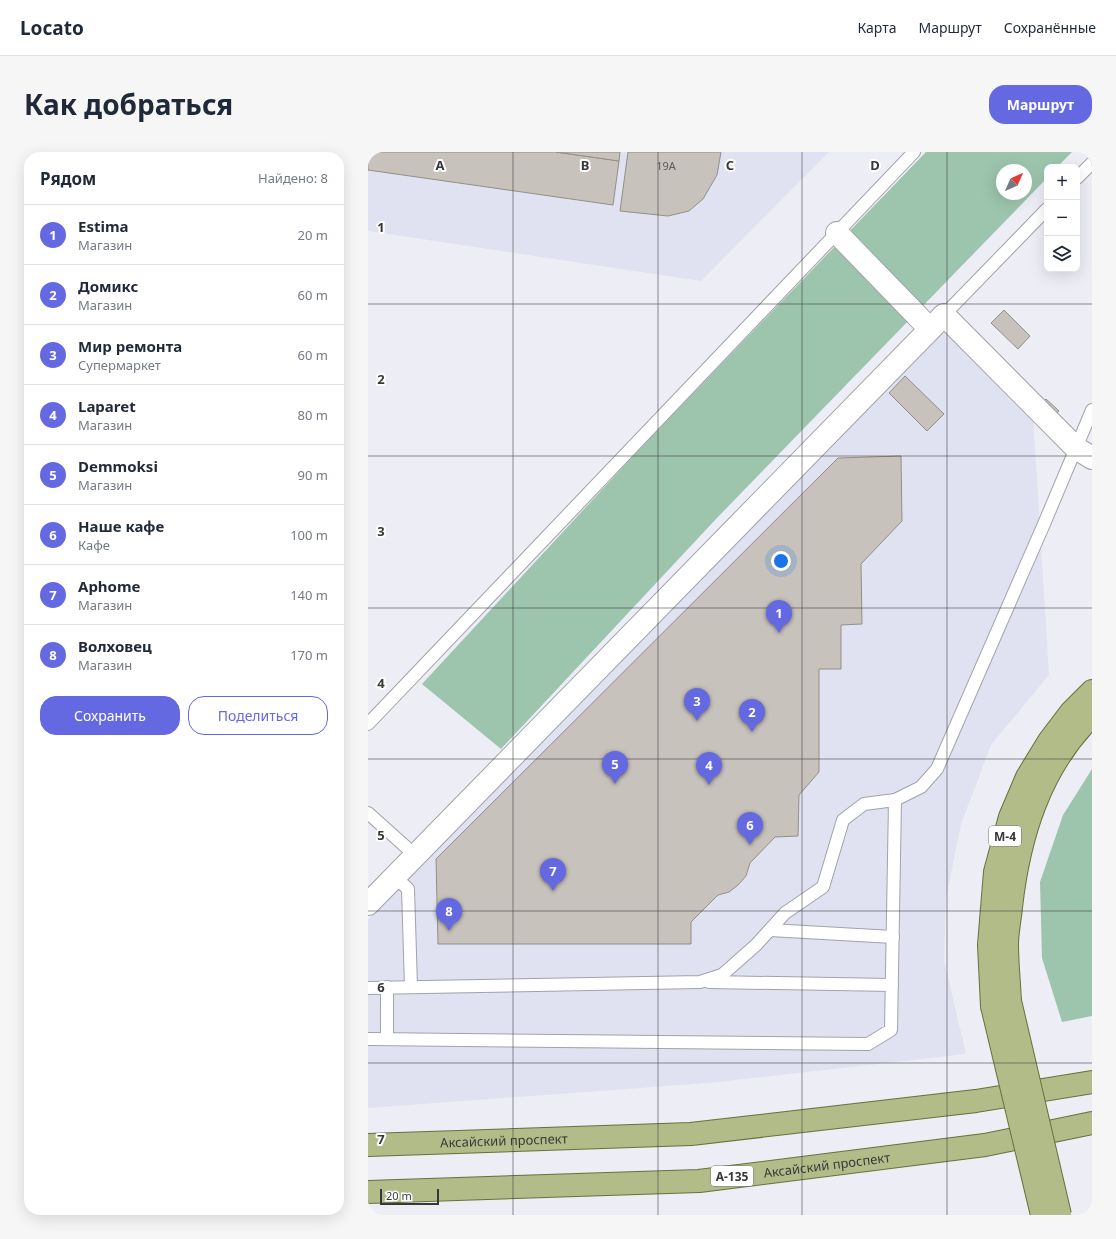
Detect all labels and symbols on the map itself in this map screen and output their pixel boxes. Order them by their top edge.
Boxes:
text: A [436,156,445,174]
text: B [581,156,589,174]
text: C [726,156,734,174]
text: D [870,156,880,174]
house number: 19А [656,158,677,173]
north arrow [996,164,1032,200]
text: 1 [377,218,385,236]
text: 2 [377,370,385,388]
text: 3 [377,522,385,540]
your location [771,551,791,571]
pin: 1 [766,600,792,633]
text: 4 [377,674,385,692]
pin: 3 [684,688,710,721]
pin: 2 [739,699,765,732]
pin: 5 [602,751,628,784]
pin: 4 [696,752,722,785]
pin: 6 [737,812,763,845]
text: 5 [377,826,385,844]
road number: М-4 [989,826,1021,846]
pin: 7 [540,858,566,891]
pin: 8 [436,898,462,931]
text: 6 [377,978,385,996]
street label: Аксайский проспект [440,1129,568,1152]
text: 7 [377,1130,385,1148]
street label: Аксайский проспект [762,1148,891,1182]
road number: А-135 [711,1166,753,1186]
scale bar [380,1187,439,1206]

